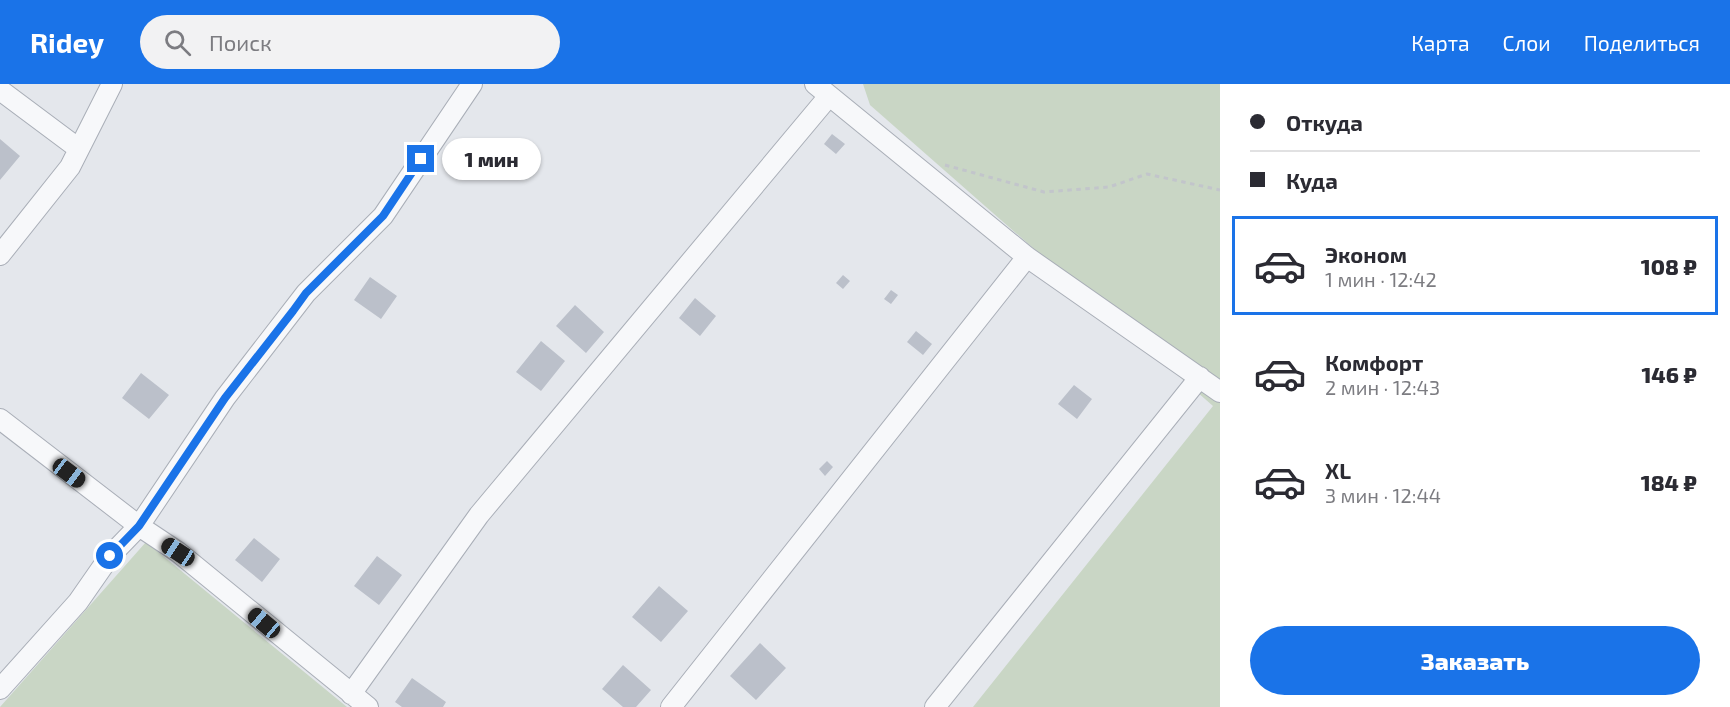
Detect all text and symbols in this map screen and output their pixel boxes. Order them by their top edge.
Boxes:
search box [140,15,560,69]
text: Ridey [30,25,104,59]
icon: search [161,26,194,59]
text: Поиск [209,29,272,55]
text: Карта [1411,30,1470,55]
text: Слои [1503,30,1551,55]
text: Поделиться [1584,30,1700,55]
text: Откуда [1286,109,1363,135]
callout: 1 мин [442,138,541,180]
route end [407,145,434,172]
text: 1 мин [464,147,519,171]
text: Куда [1286,167,1338,193]
icon: car [1253,239,1307,293]
text: Эконом [1325,241,1407,267]
text: 108 ₽ [1641,253,1697,279]
text: 1 мин · 12:42 [1325,267,1437,291]
icon: car [1253,347,1307,401]
text: Комфорт [1325,349,1423,375]
text: 146 ₽ [1641,361,1697,387]
text: 2 мин · 12:43 [1325,375,1440,399]
car [49,455,89,491]
icon: car [1253,455,1307,509]
text: XL [1325,457,1351,483]
text: 184 ₽ [1641,469,1697,495]
text: 3 мин · 12:44 [1325,483,1441,507]
car [158,535,198,569]
route start [96,542,123,569]
car [244,605,284,641]
button: Заказать [1250,626,1700,695]

